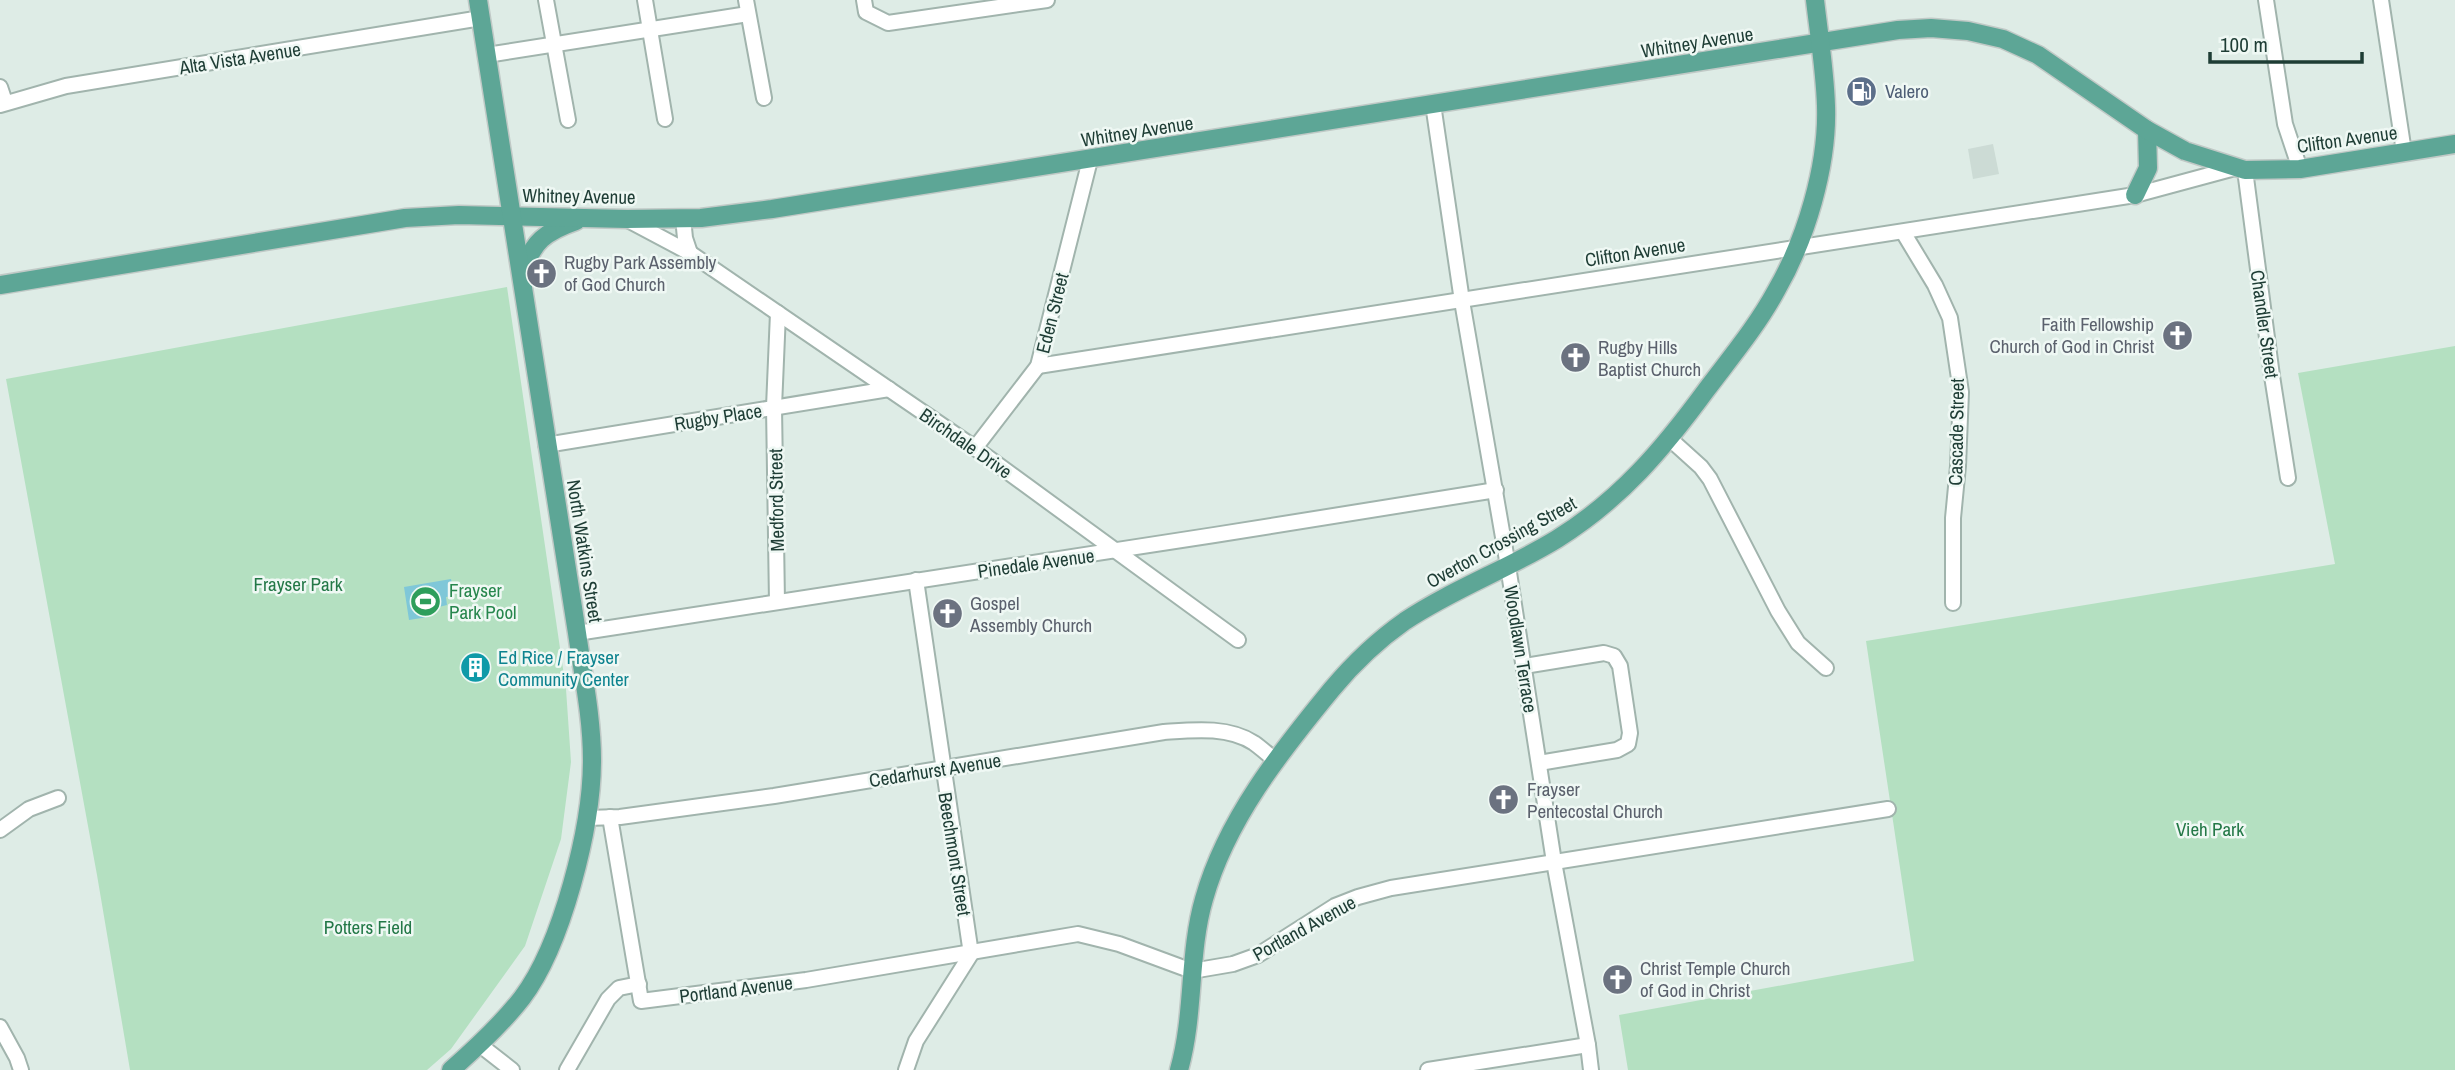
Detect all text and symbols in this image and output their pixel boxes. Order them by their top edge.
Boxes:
street label: Whitney Avenue [1639,20,1755,64]
scale bar [2210,21,2362,65]
text: 100 m [2220,30,2268,59]
street label: Alta Vista Avenue [176,36,303,81]
fuel station icon: Valero [1845,74,1879,108]
place label: Valero [1885,78,1929,104]
street label: Whitney Avenue [1079,109,1195,153]
street label: Clifton Avenue [2295,119,2399,159]
street label: Whitney Avenue [522,182,636,210]
street label: Clifton Avenue [1583,231,1687,273]
place label: Rugby Park Assembly of God Church [564,249,717,297]
church icon: Rugby Park Assembly of God Church [524,256,558,290]
street label: Chandler Street [2245,268,2286,380]
street label: Eden Street [1029,269,1075,356]
place label: Faith Fellowship Church of God in Christ [1989,311,2155,359]
church icon: Faith Fellowship Church of God in Christ [2160,318,2194,352]
place label: Rugby Hills Baptist Church [1598,334,1701,382]
church icon: Rugby Hills Baptist Church [1558,341,1592,375]
street label: Cascade Street [1942,377,1970,486]
street label: Rugby Place [672,397,764,437]
street label: Birchdale Drive [915,402,1017,484]
street label: Medford Street [762,448,790,552]
street label: North Watkins Street [561,478,609,625]
street label: Overton Crossing Street [1421,490,1581,594]
street label: Pinedale Avenue [976,542,1096,584]
park label: Frayser Park [253,571,343,597]
place label: Frayser Park Pool [449,577,517,625]
sports icon: Frayser Park Pool [409,584,443,618]
street label: Woodlawn Terrace [1498,584,1544,714]
place label: Gospel Assembly Church [969,590,1092,638]
church icon: Gospel Assembly Church [930,597,964,631]
place label: Ed Rice / Frayser Community Center [498,644,630,692]
building icon: Ed Rice / Frayser Community Center [458,651,492,685]
street label: Cedarhurst Avenue [867,747,1003,793]
place label: Frayser Pentecostal Church [1527,776,1663,824]
church icon: Frayser Pentecostal Church [1487,783,1521,817]
street label: Beechmont Street [932,790,978,918]
park label: Vieh Park [2176,816,2244,842]
street label: Portland Avenue [1248,889,1360,967]
park label: Potters Field [324,914,412,940]
place label: Christ Temple Church of God in Christ [1640,955,1790,1003]
church icon: Christ Temple Church of God in Christ [1600,962,1634,996]
street label: Portland Avenue [678,969,794,1009]

